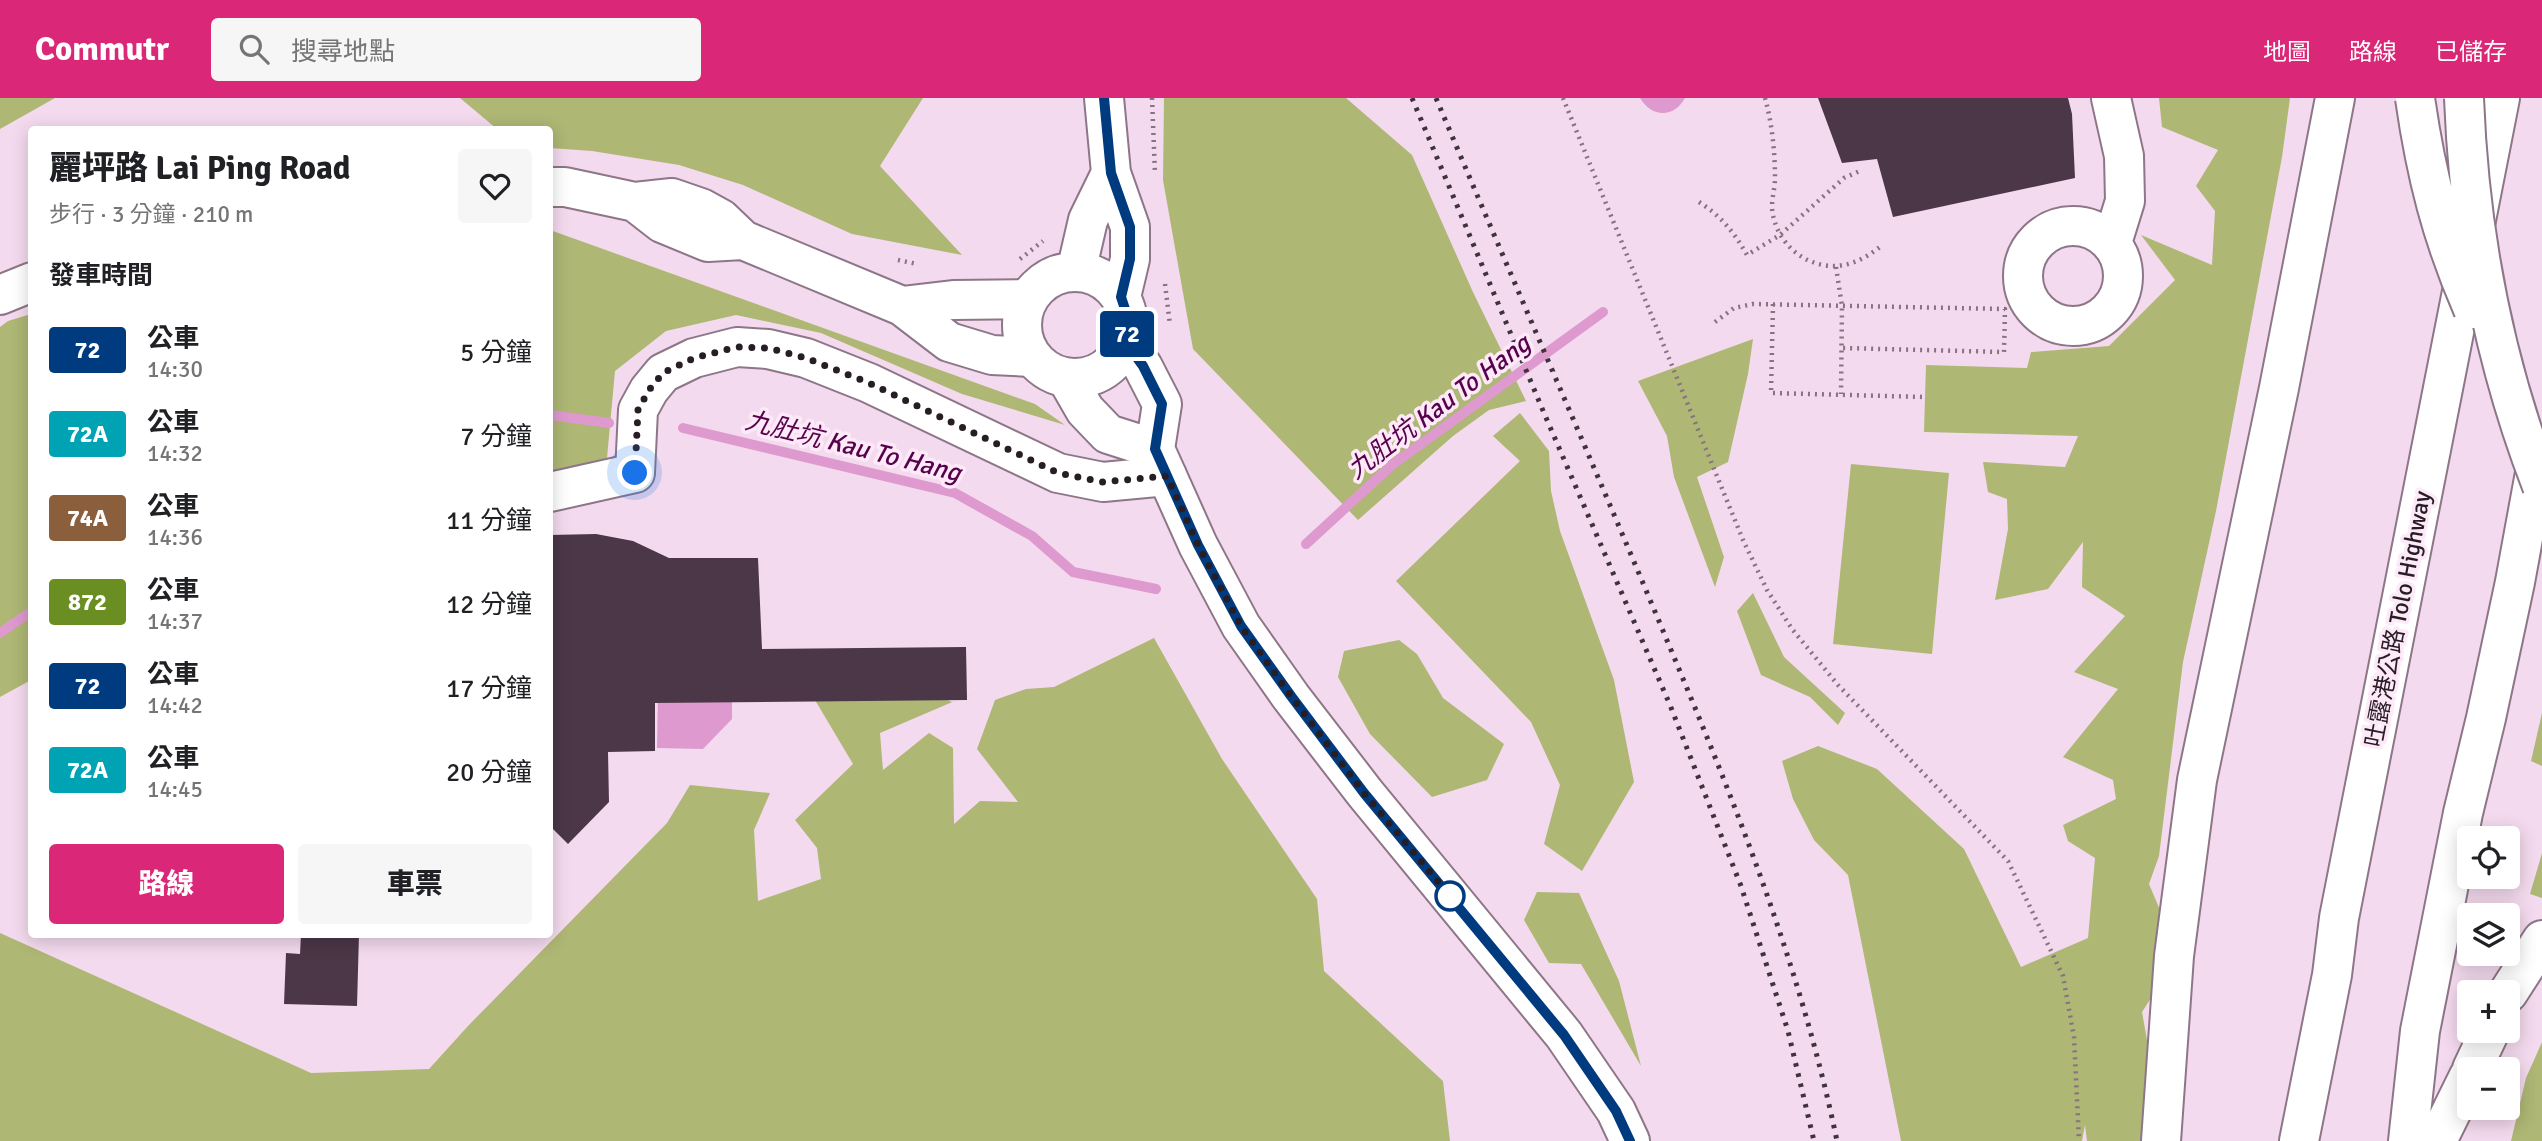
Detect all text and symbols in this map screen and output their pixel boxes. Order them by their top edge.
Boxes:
search box [211,18,701,81]
text: Commutr [35,29,169,70]
icon: search [235,30,273,68]
text: 搜尋地點 [291,36,395,68]
text: 地圖 [2263,37,2311,67]
text: 路線 [2349,37,2397,67]
text: 已儲存 [2435,37,2507,67]
text: 麗坪路 Lai Ping Road [49,148,351,189]
button: heart [458,149,532,223]
text: 步行 · 3 分鐘 · 210 m [49,200,253,229]
text: 發車時間 [49,260,153,292]
line badge: 72 [1096,311,1158,357]
text: 72 [1114,319,1140,349]
text: 公車 [147,323,199,355]
water label: 九肚坑 Kau To Hang [1341,326,1539,486]
text: 72 [75,335,100,365]
text: 5 分鐘 [460,337,532,369]
text: 14:30 [147,355,203,384]
water label: 九肚坑 Kau To Hang [742,405,966,490]
text: 公車 [147,407,199,439]
text: 72A [67,419,108,449]
text: 7 分鐘 [460,421,532,453]
text: 14:32 [147,439,203,468]
your location [617,455,652,490]
street label: 吐露港公路 Tolo Highway [2358,488,2438,750]
text: 公車 [147,491,199,523]
text: 74A [67,503,108,533]
text: 11 分鐘 [446,505,532,537]
text: 14:36 [147,523,203,552]
text: 公車 [147,575,199,607]
text: 872 [68,587,107,617]
text: 12 分鐘 [446,589,532,621]
text: 14:37 [147,607,203,636]
text: 公車 [147,659,199,691]
text: 72 [75,671,100,701]
text: 17 分鐘 [446,673,532,705]
text: 14:42 [147,691,203,720]
text: 公車 [147,743,199,775]
text: 72A [67,755,108,785]
text: 20 分鐘 [446,757,532,789]
text: 14:45 [147,775,203,804]
map controls [2457,826,2520,1120]
button: locate [2457,826,2520,889]
button: 路線 [49,844,284,924]
button: 車票 [298,844,532,924]
unlabelled marker [1435,881,1465,911]
button: layers [2457,903,2520,966]
button: + [2457,980,2520,1043]
button: − [2457,1057,2520,1120]

